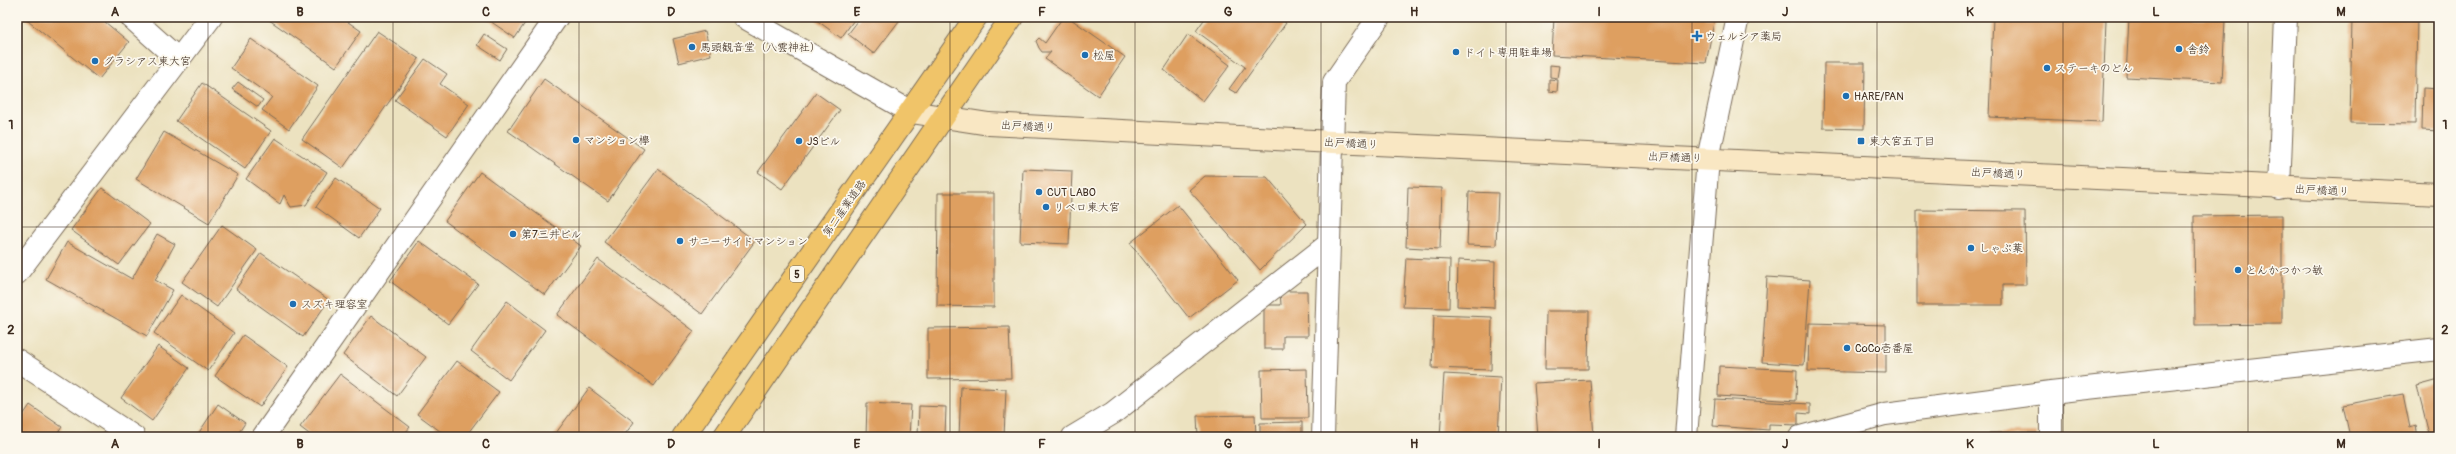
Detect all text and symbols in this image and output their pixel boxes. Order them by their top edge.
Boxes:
text: A [111,4,120,20]
text: B [296,4,304,20]
text: C [482,4,490,20]
text: D [667,4,675,20]
text: E [854,4,861,20]
text: F [1038,4,1046,20]
text: G [1224,4,1233,20]
text: H [1410,4,1418,20]
text: I [1597,4,1601,20]
text: J [1782,4,1788,20]
text: K [1966,4,1974,20]
text: L [2152,4,2160,20]
text: M [2336,4,2346,20]
place label: ウェルシア薬局 [1705,30,1782,43]
marker: ウェルシア薬局 [1692,31,1702,41]
place label: 馬頭観音堂（八雲神社） [700,41,821,54]
marker: 馬頭観音堂（八雲神社） [687,42,697,52]
place label: 舎鈴 [2187,43,2209,56]
marker: 舎鈴 [2174,44,2184,54]
place label: ドイト専用駐車場 [1464,46,1552,59]
marker: ドイト専用駐車場 [1451,47,1461,57]
place label: 松屋 [1093,49,1115,62]
marker: 松屋 [1080,50,1090,60]
place label: グラシアス東大宮 [103,55,191,68]
marker: グラシアス東大宮 [90,56,100,66]
place label: ステーキのどん [2055,62,2133,75]
marker: ステーキのどん [2042,63,2052,73]
place label: HARE/PAN [1854,90,1904,103]
marker: HARE/PAN [1841,91,1851,101]
text: 1 [8,117,14,133]
text: 1 [2442,117,2448,133]
street label: 出戸橋通り [1000,119,1056,134]
place label: マンション欅 [584,134,650,147]
marker: マンション欅 [571,135,581,145]
place label: JSビル [807,135,840,148]
place label: 東大宮五丁目 [1869,135,1935,148]
marker: JSビル [794,136,804,146]
street label: 出戸橋通り [1323,136,1379,151]
marker: 東大宮五丁目 [1856,136,1866,146]
street label: 出戸橋通り [1647,150,1703,165]
street label: 出戸橋通り [1970,166,2026,181]
street label: 第二産業道路 [820,178,869,239]
street label: 出戸橋通り [2294,183,2350,198]
place label: CUT LABO [1047,186,1096,199]
marker: CUT LABO [1034,187,1044,197]
place label: リベロ東大宮 [1054,201,1120,214]
marker: リベロ東大宮 [1041,202,1051,212]
place label: 第7三井ビル [521,228,582,241]
marker: 第7三井ビル [508,229,518,239]
place label: サニーサイドマンション [688,235,808,248]
marker: サニーサイドマンション [675,236,685,246]
place label: しゃぶ葉 [1979,242,2023,255]
marker: しゃぶ葉 [1966,243,1976,253]
place label: とんかつかつ敏 [2246,264,2323,277]
marker: とんかつかつ敏 [2233,265,2243,275]
road number: 5 [790,266,804,282]
place label: スズキ理容室 [301,298,367,311]
marker: スズキ理容室 [288,299,298,309]
text: 2 [7,322,15,338]
text: 2 [2441,322,2449,338]
place label: CoCo壱番屋 [1855,342,1913,355]
marker: CoCo壱番屋 [1842,343,1852,353]
text: A [111,436,120,452]
text: B [296,436,304,452]
text: C [482,436,490,452]
text: D [667,436,675,452]
text: E [854,436,861,452]
text: F [1038,436,1046,452]
text: G [1224,436,1233,452]
text: H [1410,436,1418,452]
text: I [1597,436,1601,452]
text: J [1782,436,1788,452]
text: K [1966,436,1974,452]
text: L [2152,436,2160,452]
text: M [2336,436,2346,452]

